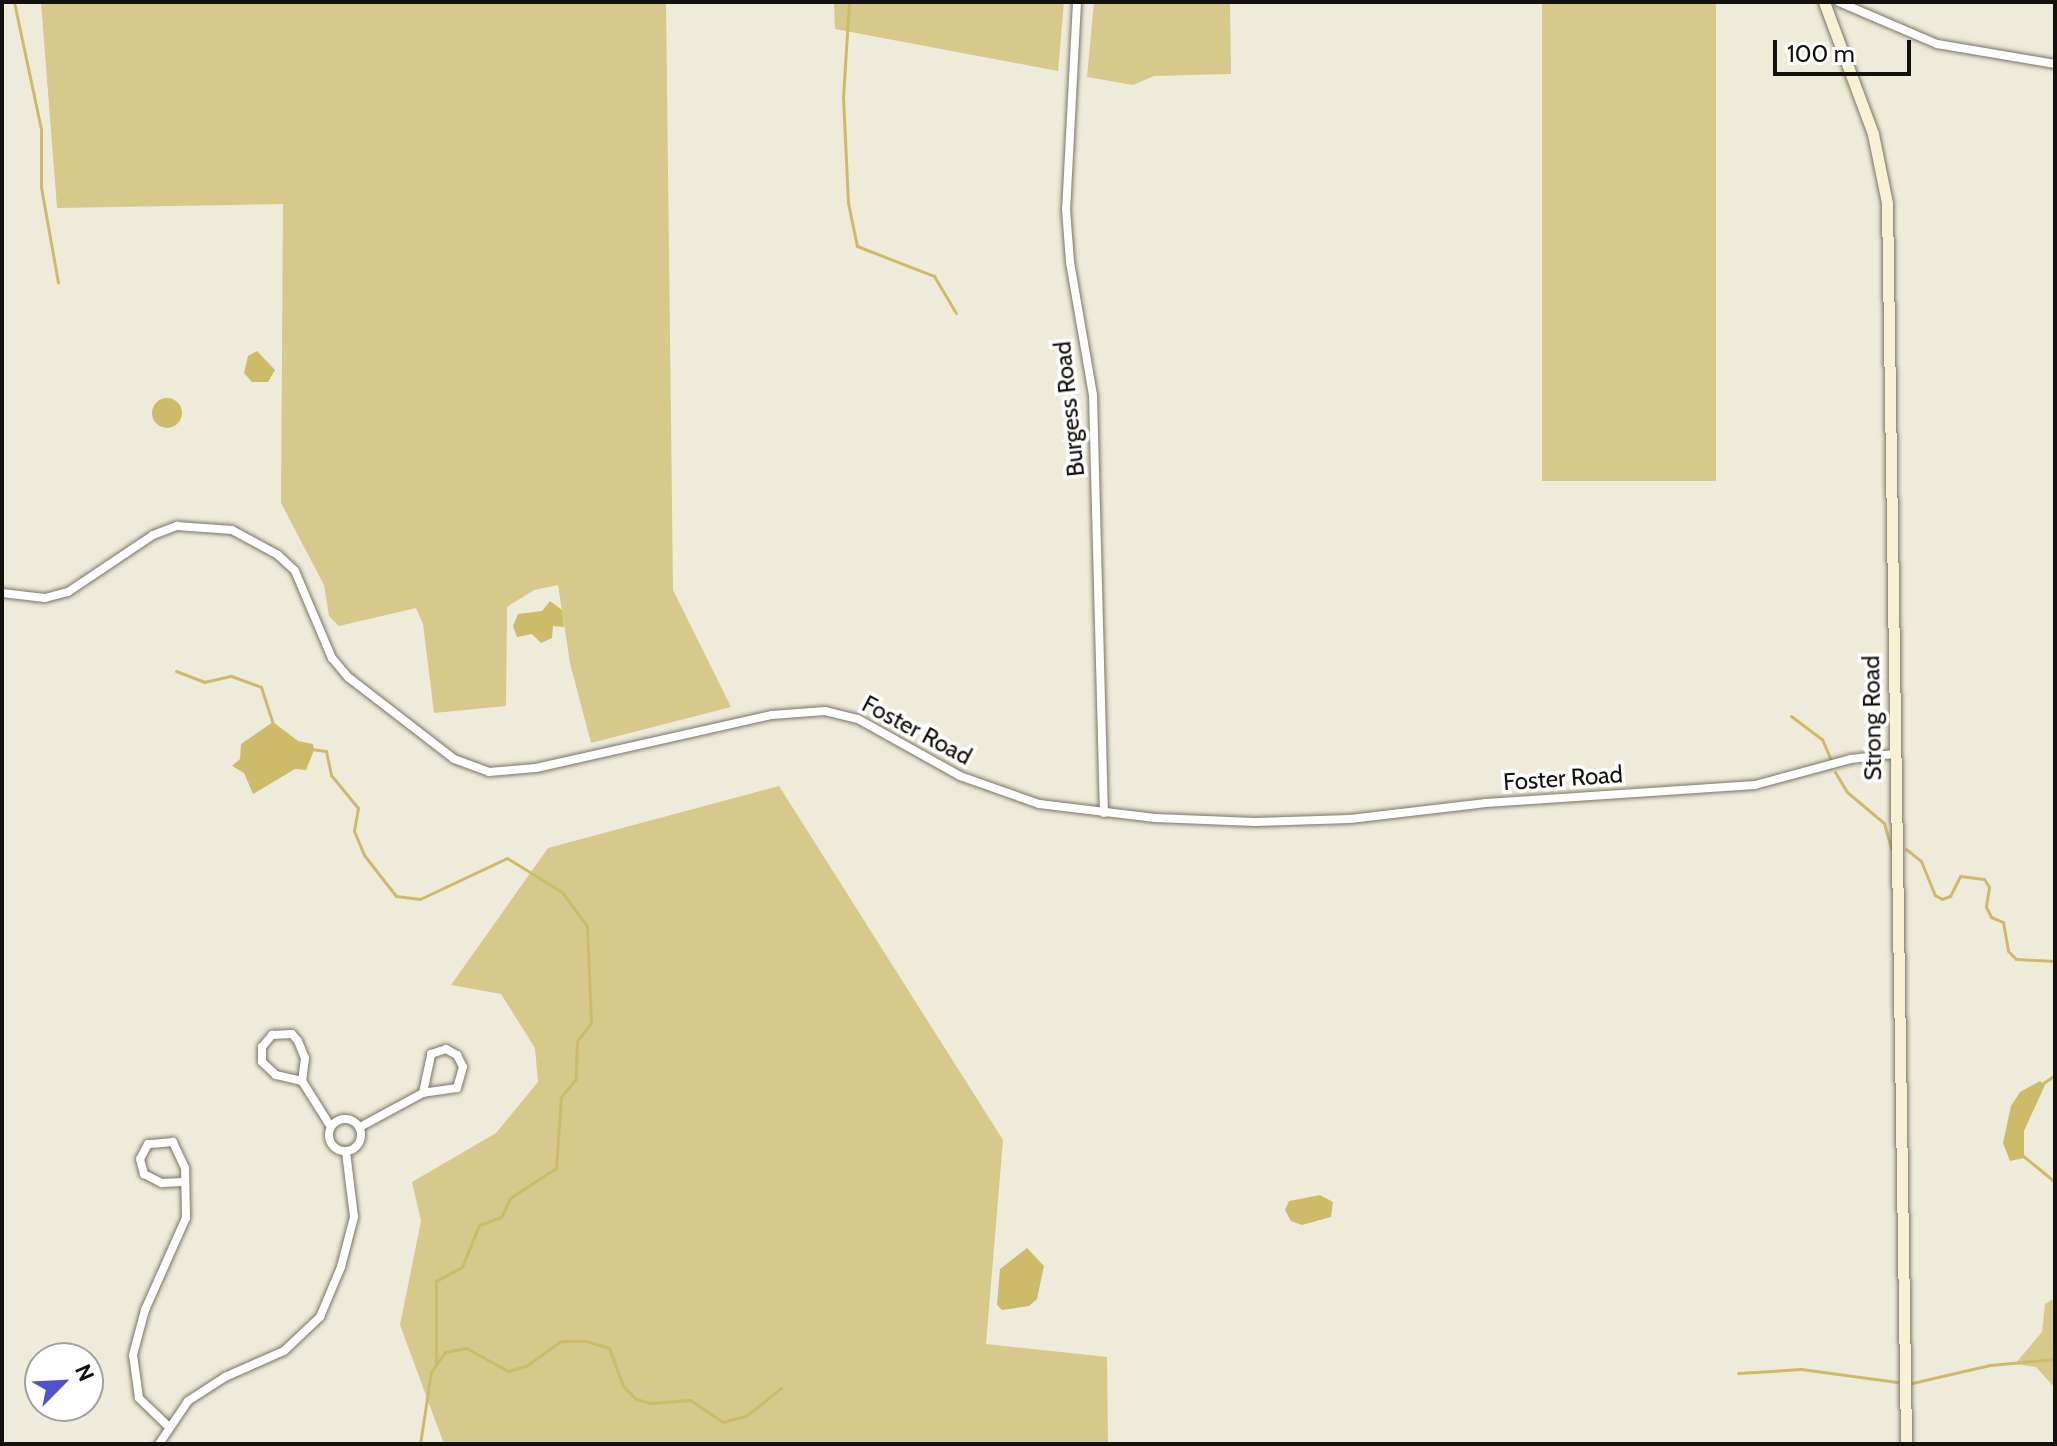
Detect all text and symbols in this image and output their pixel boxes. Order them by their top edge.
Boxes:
scale bar [1777,24,1915,74]
text: 100 m [1787,39,1855,68]
street label: Burgess Road [1048,340,1090,478]
street label: Strong Road [1857,655,1887,781]
street label: Foster Road [857,689,977,771]
street label: Foster Road [1502,759,1624,797]
north arrow [24,1342,104,1422]
text: N [69,1360,100,1385]

